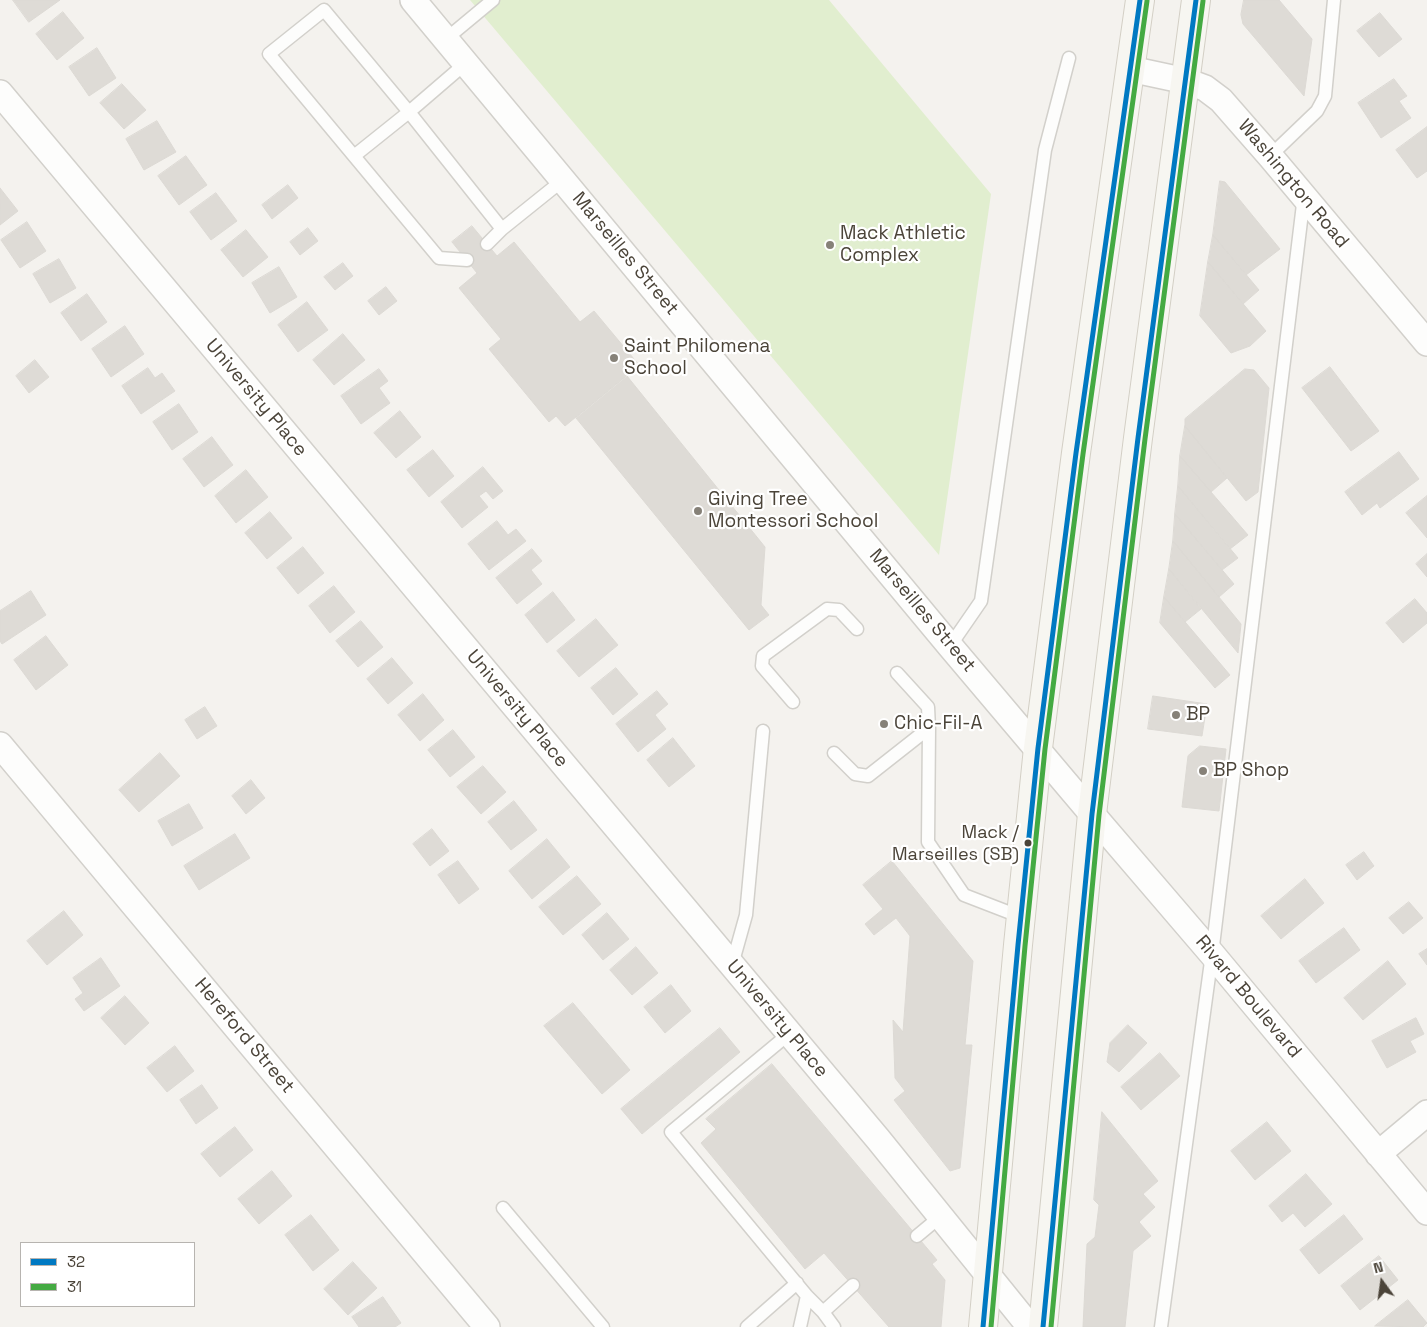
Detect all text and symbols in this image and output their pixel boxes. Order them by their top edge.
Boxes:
street label: Washington Road [1233,115,1353,253]
street label: Marseilles Street [567,188,683,320]
place label: Mack Athletic Complex [840,223,966,267]
marker: Mack Athletic Complex [824,239,836,251]
street label: University Place [200,335,312,461]
place label: Saint Philomena School [624,336,771,380]
marker: Saint Philomena School [608,352,620,364]
place label: Giving Tree Montessori School [708,489,878,533]
marker: Giving Tree Montessori School [692,505,704,517]
street label: Marseilles Street [864,545,980,677]
street label: University Place [461,646,573,772]
place label: BP [1186,704,1210,726]
marker: BP [1170,709,1182,721]
place label: Chic-Fil-A [894,713,982,735]
marker: Chic-Fil-A [878,718,890,730]
place label: BP Shop [1213,760,1289,782]
marker: BP Shop [1197,765,1209,777]
place label: Mack / Marseilles (SB) [892,822,1019,864]
marker: Mack / Marseilles (SB) [1023,838,1033,848]
street label: Rivard Boulevard [1190,931,1306,1063]
street label: University Place [721,956,833,1082]
street label: Hereford Street [189,974,299,1098]
legend [20,1242,195,1307]
text: 32 [67,1252,85,1271]
north arrow [1357,1257,1407,1307]
text: N [1372,1258,1385,1277]
text: 31 [67,1277,82,1296]

